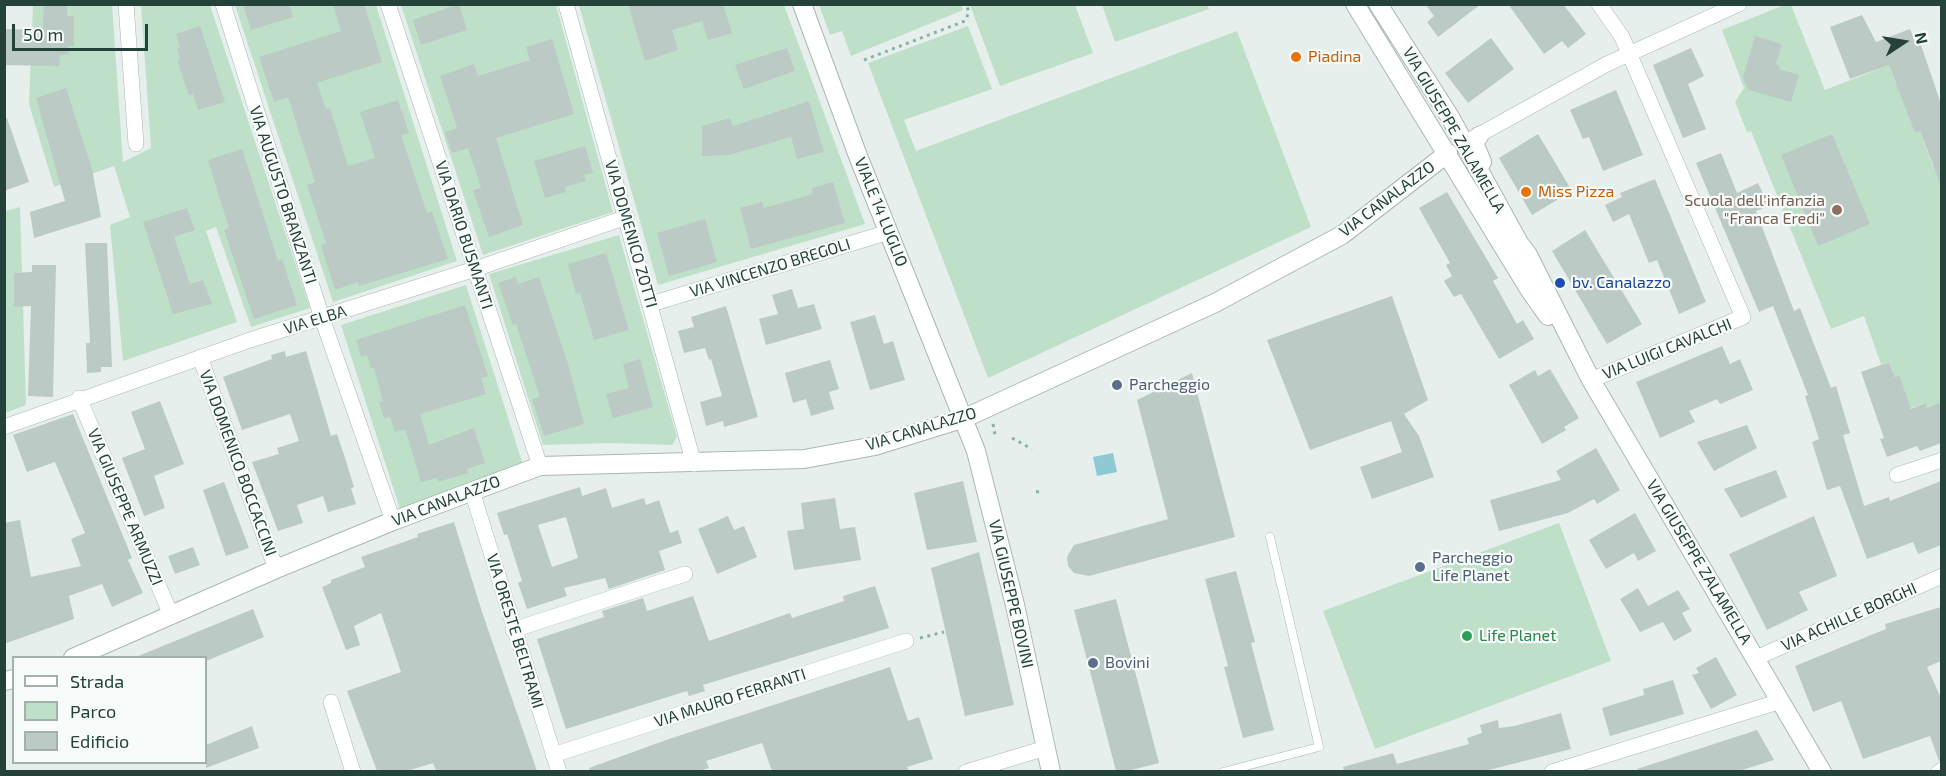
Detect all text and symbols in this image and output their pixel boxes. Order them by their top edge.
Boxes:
scale bar [15,12,152,50]
north arrow [1874,12,1934,72]
text: 50 m [23,23,63,45]
text: N [1912,31,1933,46]
street label: VIA GIUSEPPE ZALAMELLA [1399,44,1509,216]
place label: Piadina [1308,47,1361,67]
marker: Piadina [1289,50,1303,64]
street label: VIA AUGUSTO BRANZANTI [245,104,321,286]
street label: VIALE 14 LUGLIO [850,155,912,269]
street label: VIA CANALAZZO [1335,157,1439,241]
street label: VIA DOMENICO ZOTTI [601,158,661,310]
street label: VIA DARIO BUSMANTI [431,159,497,311]
place label: Miss Pizza [1538,182,1614,202]
marker: Miss Pizza [1519,185,1533,199]
place label: Scuola dell'infanzia "Franca Eredi" [1684,191,1825,229]
marker: Scuola dell'infanzia "Franca Eredi" [1830,203,1844,217]
street label: VIA VINCENZO BREGOLI [687,234,853,302]
place label: bv. Canalazzo [1572,273,1671,293]
marker: bv. Canalazzo [1553,276,1567,290]
street label: VIA ELBA [281,301,349,339]
street label: VIA LUIGI CAVALCHI [1600,314,1734,384]
street label: VIA DOMENICO BOCCACCINI [195,367,281,559]
place label: Parcheggio [1129,375,1210,395]
marker: Parcheggio [1110,378,1124,392]
street label: VIA CANALAZZO [863,403,979,455]
street label: VIA GIUSEPPE ARMUZZI [83,426,167,588]
street label: VIA CANALAZZO [389,471,503,531]
street label: VIA GIUSEPPE ZALAMELLA [1642,476,1756,648]
street label: VIA GIUSEPPE BOVINI [985,518,1037,670]
place label: Parcheggio Life Planet [1432,548,1513,586]
street label: VIA ORESTE BELTRAMI [482,551,548,711]
marker: Parcheggio Life Planet [1413,560,1427,574]
street label: VIA ACHILLE BORGHI [1779,579,1919,655]
place label: Life Planet [1479,626,1556,646]
marker: Life Planet [1460,629,1474,643]
place label: Bovini [1105,653,1150,673]
legend [12,656,207,764]
marker: Bovini [1086,656,1100,670]
street label: VIA MAURO FERRANTI [652,664,808,732]
text: Strada [70,670,124,692]
text: Parco [70,700,116,722]
text: Edificio [70,730,129,752]

